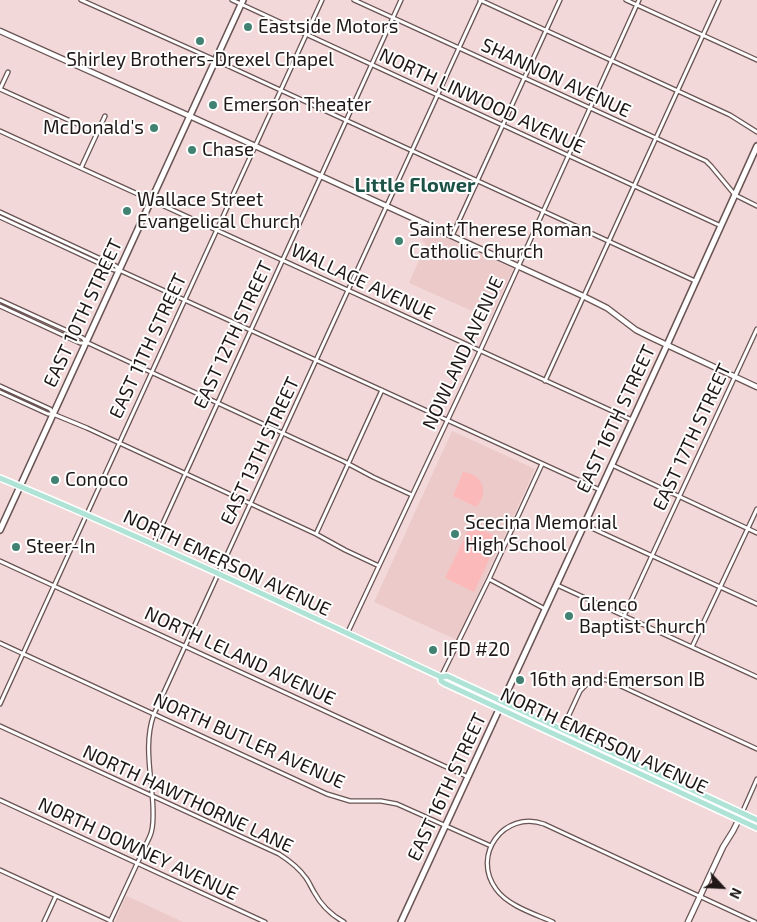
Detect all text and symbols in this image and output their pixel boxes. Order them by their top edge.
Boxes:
place label: Eastside Motors [258,16,398,38]
marker: Eastside Motors [242,21,254,33]
street label: SHANNON AVENUE [478,33,634,123]
marker: Shirley Brothers-Drexel Chapel [194,35,206,47]
street label: NORTH LINWOOD AVENUE [376,43,588,159]
place label: Shirley Brothers-Drexel Chapel [66,49,334,71]
place label: Emerson Theater [223,94,372,116]
marker: Emerson Theater [207,99,219,111]
place label: McDonald's [43,117,144,139]
marker: McDonald's [148,122,160,134]
place label: Chase [202,139,254,161]
marker: Chase [186,144,198,156]
district label: Little Flower [355,173,475,197]
place label: Wallace Street Evangelical Church [137,189,300,233]
marker: Wallace Street Evangelical Church [121,205,133,217]
place label: Saint Therese Roman Catholic Church [409,219,592,263]
street label: EAST 10TH STREET [39,235,127,391]
marker: Saint Therese Roman Catholic Church [393,235,405,247]
street label: WALLACE AVENUE [287,239,439,325]
street label: EAST 12TH STREET [189,258,277,412]
street label: EAST 11TH STREET [104,270,192,422]
street label: NOWLAND AVENUE [418,273,508,433]
street label: EAST 16TH STREET [572,341,660,497]
street label: EAST 17TH STREET [648,360,736,514]
street label: EAST 13TH STREET [216,374,304,528]
place label: Conoco [65,469,128,491]
marker: Conoco [49,474,61,486]
street label: NORTH EMERSON AVENUE [120,505,334,621]
place label: Scecina Memorial High School [465,512,617,556]
marker: Scecina Memorial High School [449,528,461,540]
place label: Steer-In [26,536,95,558]
marker: Steer-In [10,541,22,553]
place label: Glenco Baptist Church [579,594,706,638]
street label: NORTH LELAND AVENUE [141,602,339,710]
marker: Glenco Baptist Church [563,610,575,622]
place label: IFD #20 [443,639,510,661]
marker: IFD #20 [427,644,439,656]
place label: 16th and Emerson IB [530,669,705,691]
marker: 16th and Emerson IB [514,674,526,686]
street label: NORTH EMERSON AVENUE [497,683,711,799]
street label: NORTH BUTLER AVENUE [150,688,348,794]
street label: EAST 16TH STREET [403,709,491,865]
street label: NORTH HAWTHORNE LANE [79,740,297,858]
street label: NORTH DOWNEY AVENUE [34,793,242,905]
north arrow [697,862,747,912]
text: N [726,885,746,902]

